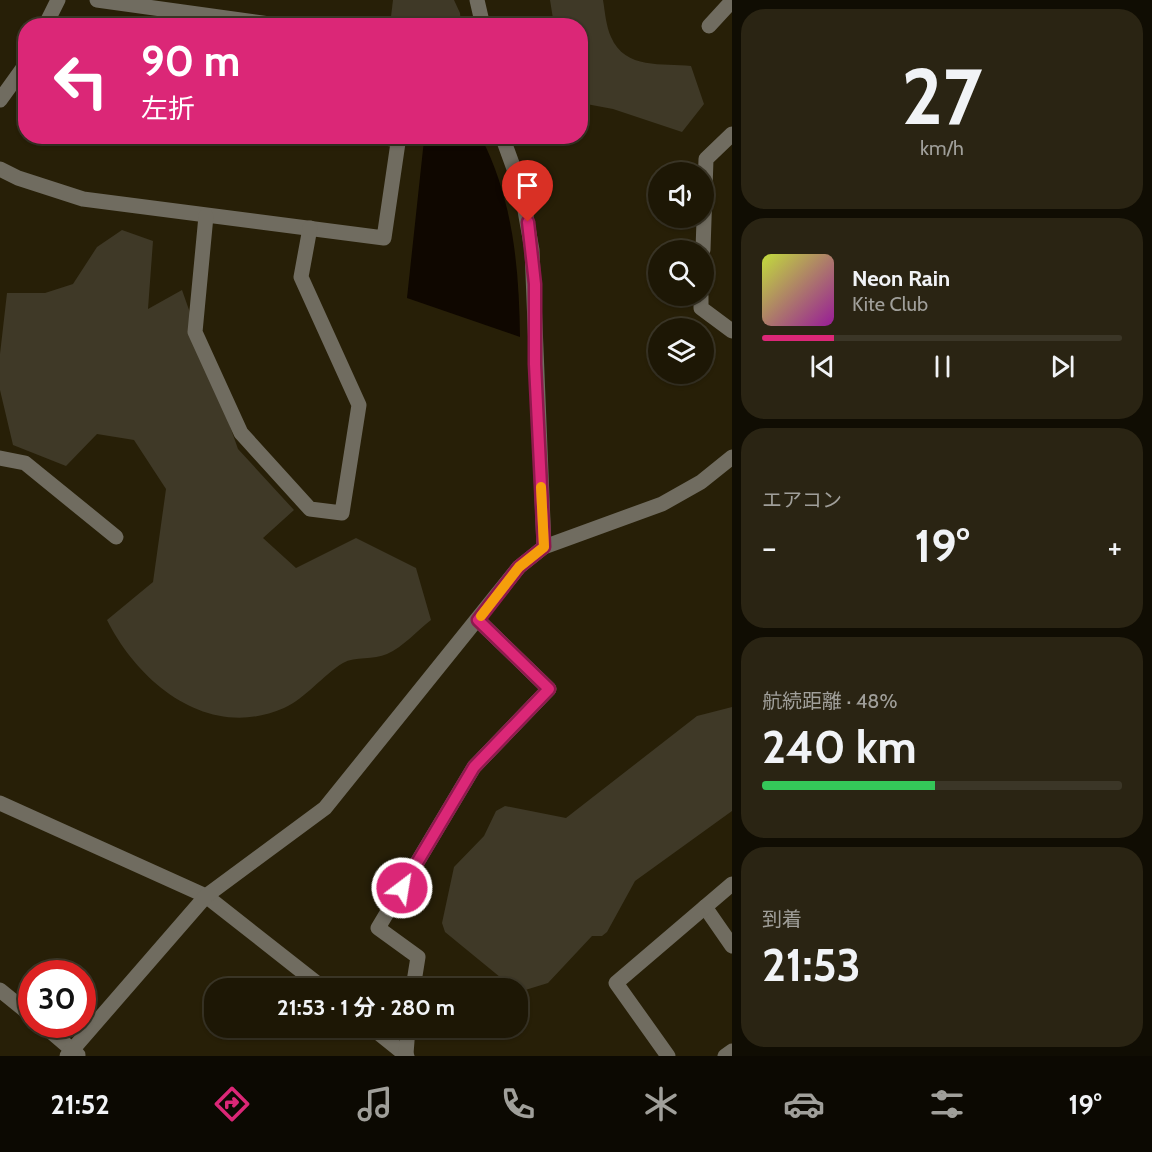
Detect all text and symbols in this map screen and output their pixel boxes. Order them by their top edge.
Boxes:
text: 90 m [141,35,240,87]
icon: left [42,42,120,120]
text: 27 [901,49,983,144]
text: 左折 [141,92,195,125]
text: km/h [920,136,964,160]
pin [502,160,553,222]
map controls [648,162,714,384]
button: sound [648,162,714,228]
icon: arrive [511,169,544,202]
button: search [648,240,714,306]
text: Neon Rain [852,265,950,292]
text: Kite Club [852,292,928,316]
button: layers [648,318,714,384]
icon: previous [806,350,839,383]
icon: pause [926,350,959,383]
icon: next [1046,350,1079,383]
text: エアコン [762,488,842,512]
text: 19° [915,519,969,573]
text: − [762,527,777,567]
text: + [1107,527,1122,567]
text: 航続距離 · 48% [762,689,897,713]
text: 240 km [762,720,917,774]
position arrow [370,856,434,920]
text: 到着 [762,907,802,931]
text: 21:53 [762,938,861,992]
speed limit sign: 30 [18,960,96,1038]
text: 21:53 · 1 分 · 280 m [277,994,455,1021]
icon: directions [211,1083,253,1125]
icon: music [354,1083,396,1125]
icon: phone [497,1083,539,1125]
icon: climate [640,1083,682,1125]
icon: car [783,1083,825,1125]
icon: filters [926,1083,968,1125]
text: 21:52 [51,1088,110,1121]
text: 19° [1069,1088,1101,1121]

